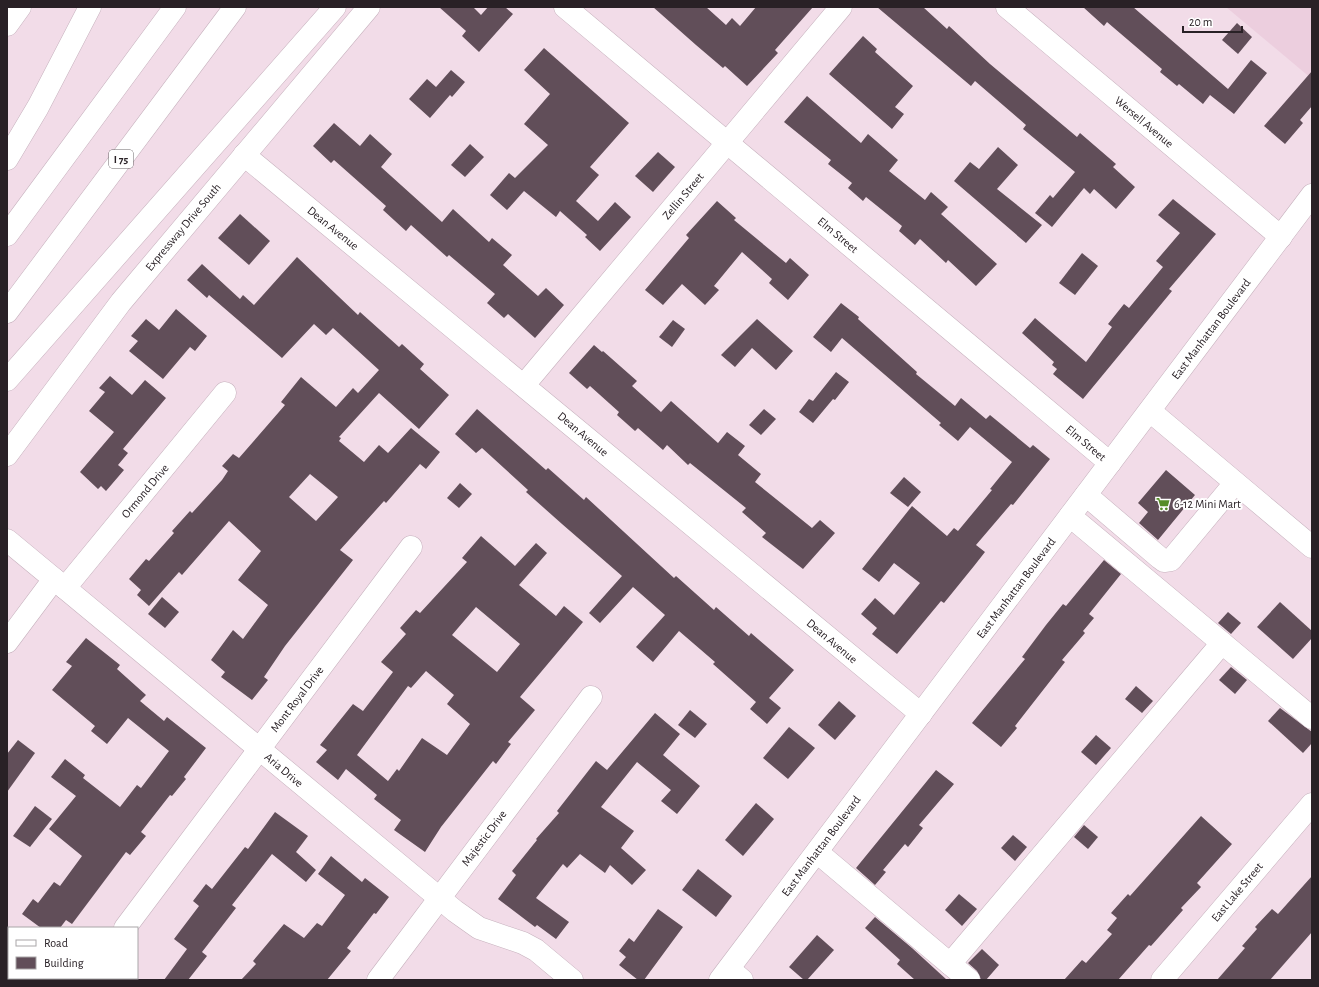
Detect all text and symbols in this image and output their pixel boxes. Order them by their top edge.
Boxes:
scale bar [1183,8,1242,34]
text: 20 m [1189,16,1212,28]
street label: Wersell Avenue [1112,94,1176,150]
road number: I 75 [109,150,133,168]
street label: Zellin Street [660,170,706,222]
street label: Expressway Drive South [143,181,224,274]
street label: Dean Avenue [305,204,361,252]
street label: Elm Street [816,215,861,255]
street label: East Manhattan Boulevard [1169,276,1253,382]
street label: Dean Avenue [555,410,611,458]
street label: Elm Street [1064,423,1109,463]
street label: Ormond Drive [119,462,171,520]
supermarket icon: 6-12 Mini Mart [1155,496,1171,512]
place label: 6-12 Mini Mart [1174,498,1241,510]
street label: East Manhattan Boulevard [974,535,1058,641]
street label: Dean Avenue [804,617,860,665]
street label: Mont Royal Drive [268,664,326,735]
street label: Aria Drive [262,751,306,789]
street label: East Manhattan Boulevard [779,793,863,899]
street label: Majestic Drive [459,808,510,869]
street label: East Lake Street [1209,860,1265,924]
legend [8,927,138,979]
text: Road [44,937,68,949]
text: Building [44,957,84,969]

